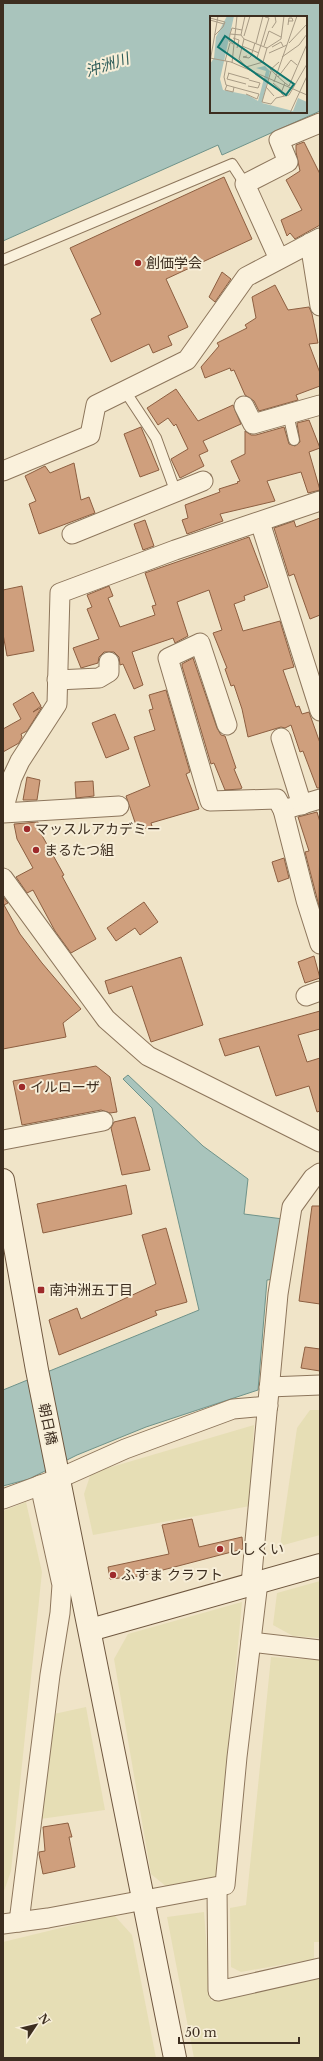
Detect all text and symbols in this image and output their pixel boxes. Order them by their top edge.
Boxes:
inset map [210,16,307,113]
water label: 沖洲川 [83,48,133,81]
place label: 創価学会 [146,254,202,272]
marker: 創価学会 [133,258,143,268]
place label: マッスルアカデミー [35,820,161,838]
marker: マッスルアカデミー [22,824,32,834]
place label: まるたつ組 [44,841,114,859]
marker: まるたつ組 [31,845,41,855]
place label: イルローザ [30,1078,100,1096]
marker: イルローザ [17,1082,27,1092]
place label: 南沖洲五丁目 [49,1281,133,1299]
marker: 南沖洲五丁目 [36,1285,46,1295]
street label: 朝日橋 [35,1402,61,1446]
place label: ししくい [228,1540,284,1558]
marker: ししくい [215,1544,225,1554]
place label: ふすま クラフト [121,1566,223,1584]
marker: ふすま クラフト [108,1570,118,1580]
north arrow [16,2005,56,2045]
text: N [35,2011,53,2028]
scale bar [179,2019,299,2045]
text: 50 m [185,2025,217,2040]

